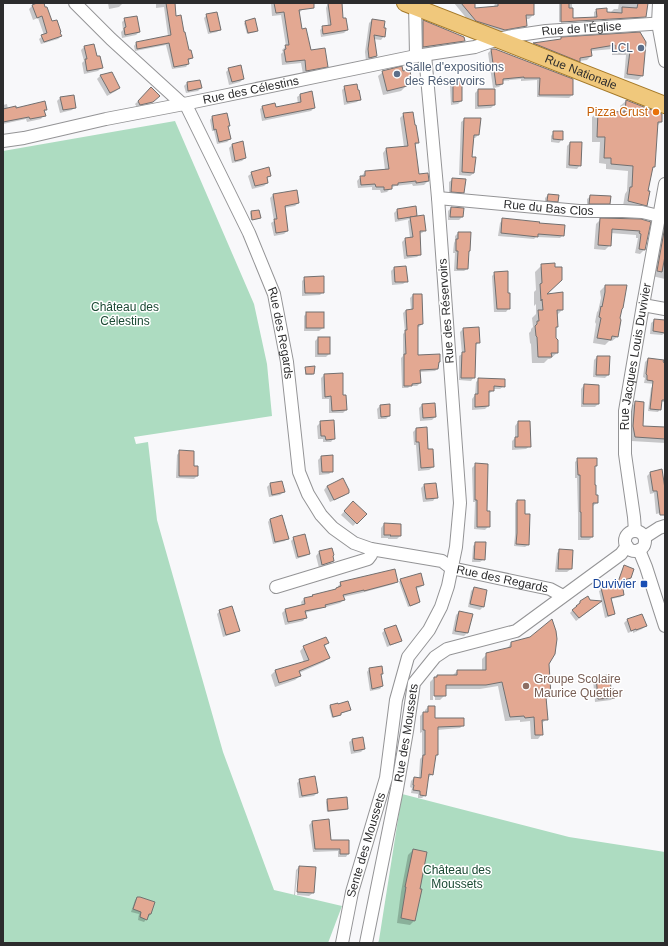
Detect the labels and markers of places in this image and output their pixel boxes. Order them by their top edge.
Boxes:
place label: LCL [611,41,633,55]
marker: LCL [636,43,646,53]
place label: Salle d'expositions des Réservoirs [405,60,504,88]
marker: Salle d'expositions des Réservoirs [392,69,402,79]
place label: Pizza Crust [587,105,649,119]
marker: Pizza Crust [651,107,661,117]
place label: Duvivier [593,577,636,591]
marker: Duvivier [639,579,649,589]
place label: Groupe Scolaire Maurice Quettier [534,672,623,700]
marker: Groupe Scolaire Maurice Quettier [521,681,531,691]

